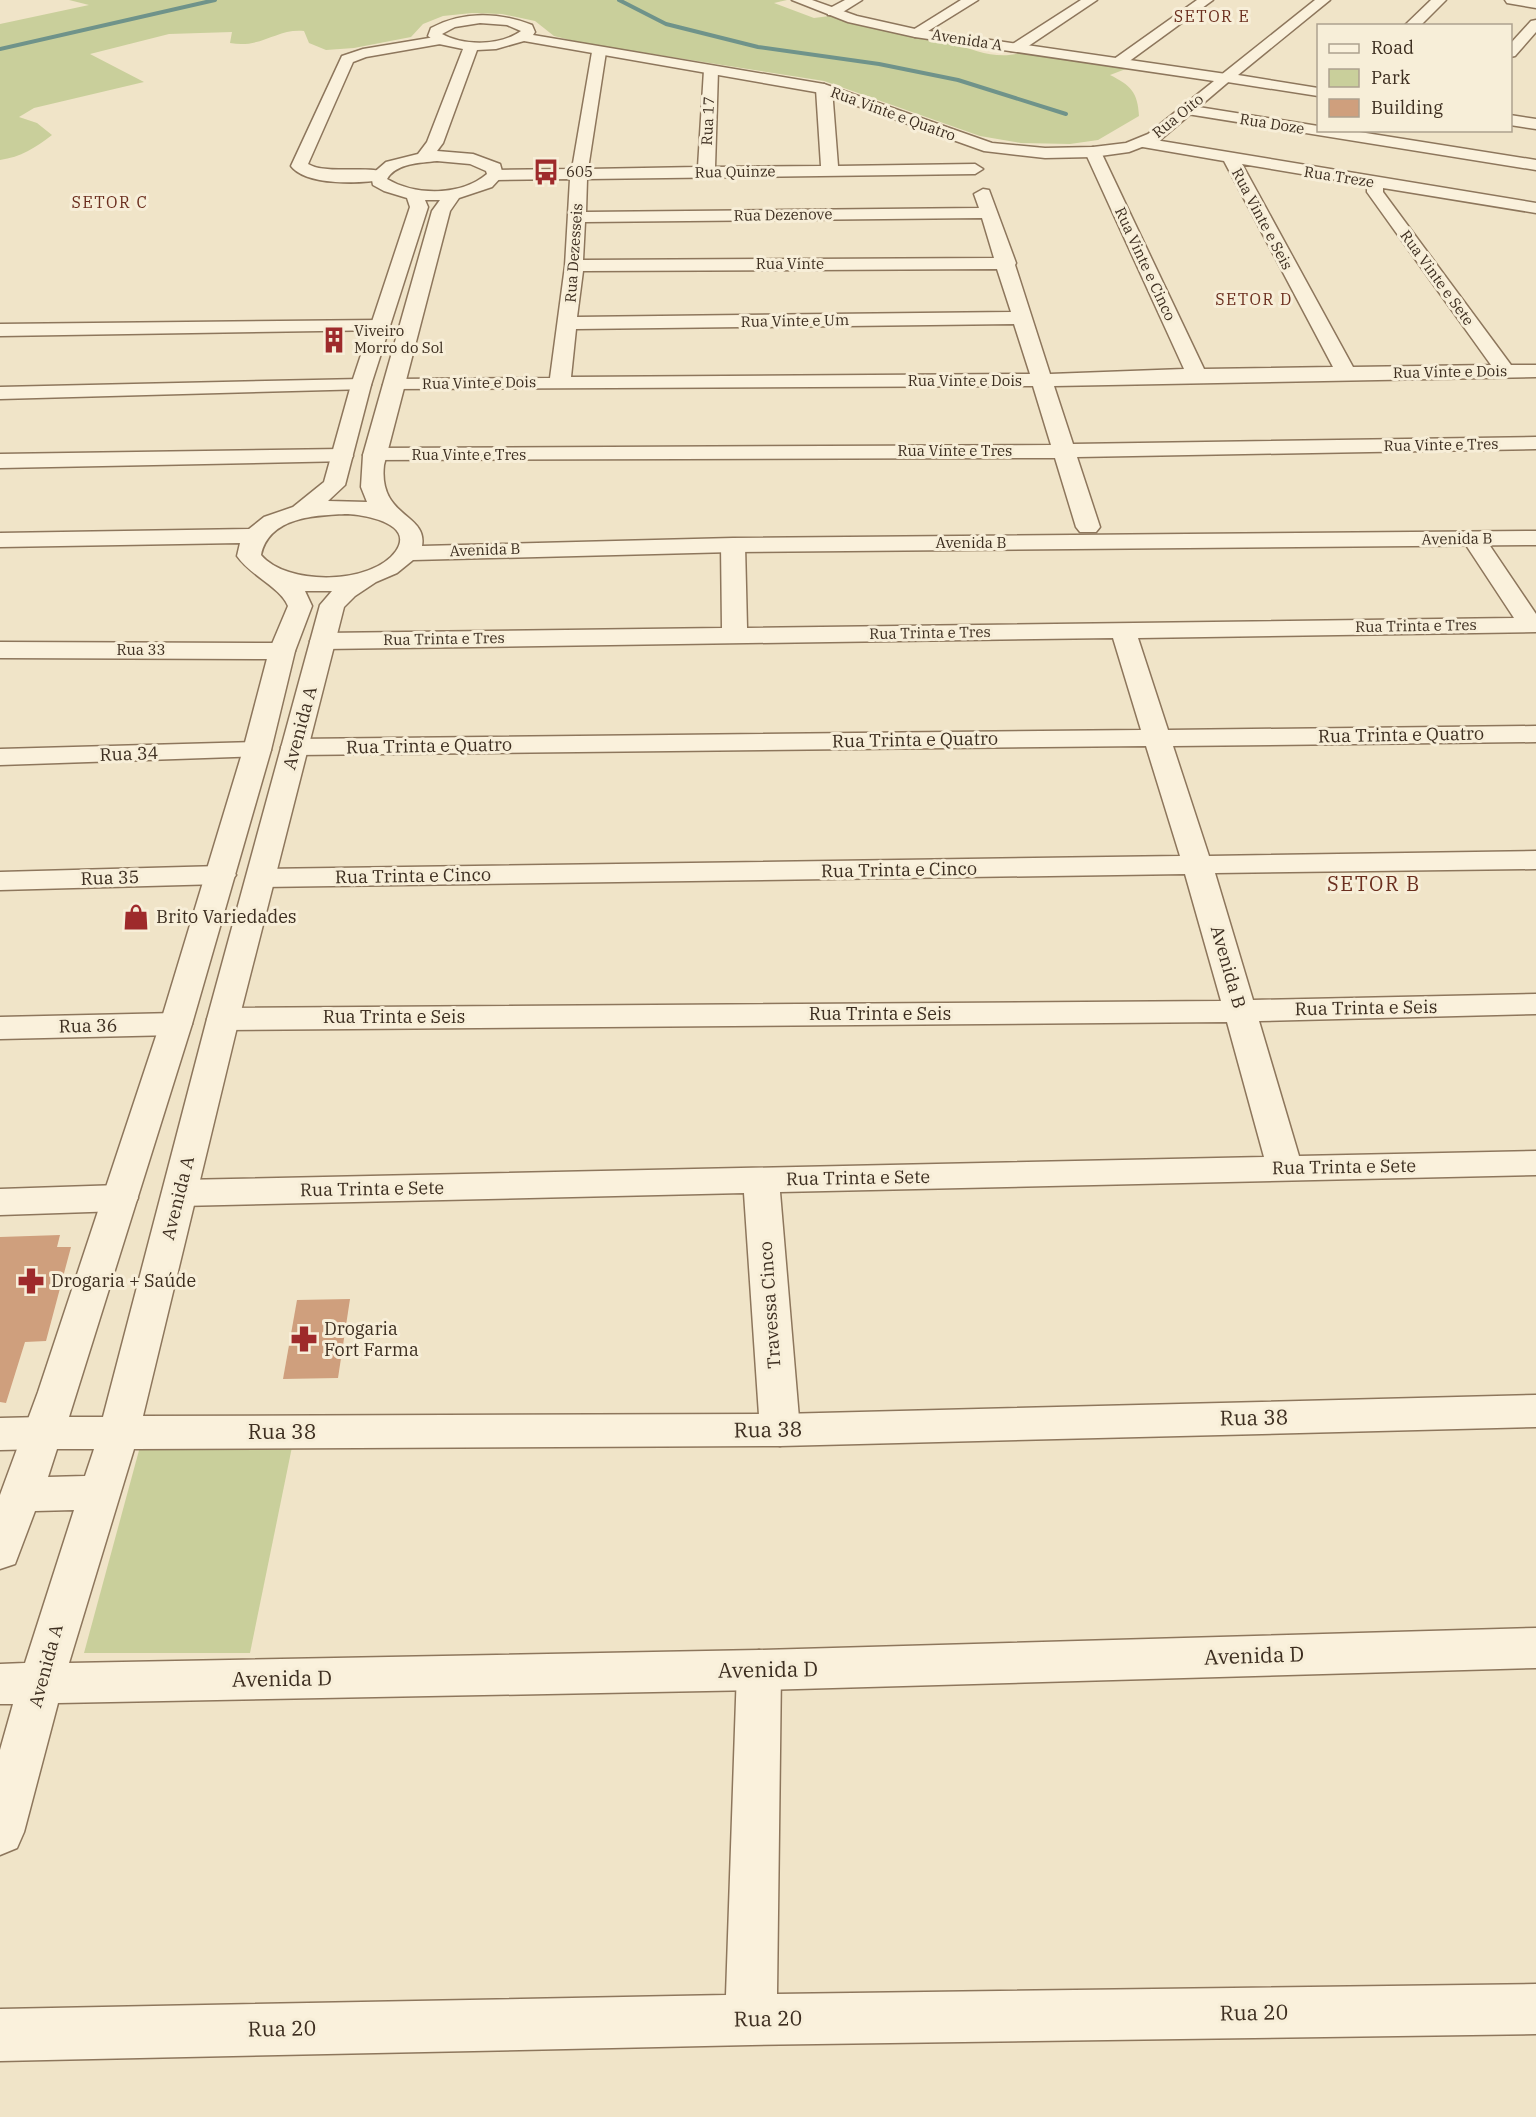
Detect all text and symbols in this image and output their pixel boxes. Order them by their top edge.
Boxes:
district label: SETOR E [1174,6,1250,26]
legend [1317,24,1512,132]
street label: Avenida A [930,25,1004,55]
text: Road [1371,36,1414,59]
text: Park [1371,66,1411,89]
street label: Rua Vinte e Quatro [828,82,958,145]
street label: Rua Oito [1148,89,1207,142]
street label: Rua 17 [697,96,718,146]
text: Building [1371,96,1443,119]
street label: Rua Doze [1238,109,1306,138]
bus stop icon: 605 [531,157,561,187]
street label: Rua Quinze [694,161,776,182]
place label: 605 [566,162,593,181]
street label: Rua Treze [1303,162,1375,191]
street label: Rua Vinte e Seis [1228,165,1297,273]
district label: SETOR C [72,192,148,212]
street label: Rua Dezesseis [561,203,586,303]
street label: Rua Dezenove [733,204,833,225]
street label: Rua Vinte e Cinco [1111,204,1180,324]
street label: Rua Vinte e Sete [1396,226,1478,329]
street label: Rua Vinte [756,254,824,273]
district label: SETOR D [1215,289,1293,309]
street label: Rua Vinte e Um [741,310,849,331]
place label: Viveiro Morro do Sol [354,321,444,357]
building icon: Viveiro Morro do Sol [319,325,349,355]
street label: Rua Vinte e Dois [1393,361,1507,382]
street label: Rua Vinte e Dois [908,371,1022,390]
street label: Rua Vinte e Dois [422,372,536,393]
street label: Rua Vinte e Tres [1383,434,1499,455]
street label: Rua Vinte e Tres [898,441,1012,460]
street label: Rua Vinte e Tres [412,445,526,464]
street label: Avenida B [1421,528,1493,549]
street label: Avenida B [936,533,1006,552]
street label: Avenida B [449,539,521,560]
street label: Rua Trinta e Tres [1355,615,1477,636]
street label: Rua Trinta e Tres [869,622,991,643]
street label: Rua Trinta e Tres [383,628,505,649]
street label: Rua 33 [117,640,165,659]
street label: Avenida A [277,683,322,772]
street label: Rua Trinta e Quatro [1318,722,1484,747]
street label: Rua Trinta e Quatro [832,727,998,752]
street label: Rua Trinta e Quatro [346,733,512,758]
street label: Rua 34 [99,741,159,766]
street label: Rua Trinta e Cinco [821,857,977,882]
street label: Rua Trinta e Cinco [335,863,491,888]
street label: Rua 35 [80,865,140,890]
district label: SETOR B [1327,870,1421,897]
shop icon: Brito Variedades [121,902,151,932]
place label: Brito Variedades [156,905,297,928]
street label: Avenida B [1206,923,1251,1011]
street label: Rua Trinta e Seis [1294,995,1438,1020]
street label: Rua Trinta e Seis [809,1002,951,1025]
street label: Rua Trinta e Seis [323,1005,465,1028]
street label: Rua 36 [58,1013,118,1038]
street label: Avenida A [156,1153,199,1242]
street label: Rua Trinta e Sete [1272,1154,1416,1179]
street label: Rua Trinta e Sete [786,1165,930,1190]
street label: Rua Trinta e Sete [300,1176,444,1201]
street label: Travessa Cinco [754,1241,785,1370]
pharmacy icon: Drogaria + Saúde [16,1266,46,1296]
place label: Drogaria + Saúde [51,1269,196,1292]
place label: Drogaria Fort Farma [324,1317,419,1361]
pharmacy icon: Drogaria Fort Farma [289,1324,319,1354]
street label: Rua 38 [1219,1402,1288,1432]
street label: Rua 38 [733,1414,802,1444]
street label: Rua 38 [248,1417,316,1445]
street label: Avenida A [23,1621,68,1710]
street label: Avenida D [1203,1639,1304,1671]
street label: Avenida D [718,1654,818,1684]
street label: Avenida D [232,1663,332,1693]
street label: Rua 20 [1219,1997,1288,2027]
street label: Rua 20 [733,2003,802,2033]
street label: Rua 20 [247,2013,316,2043]

